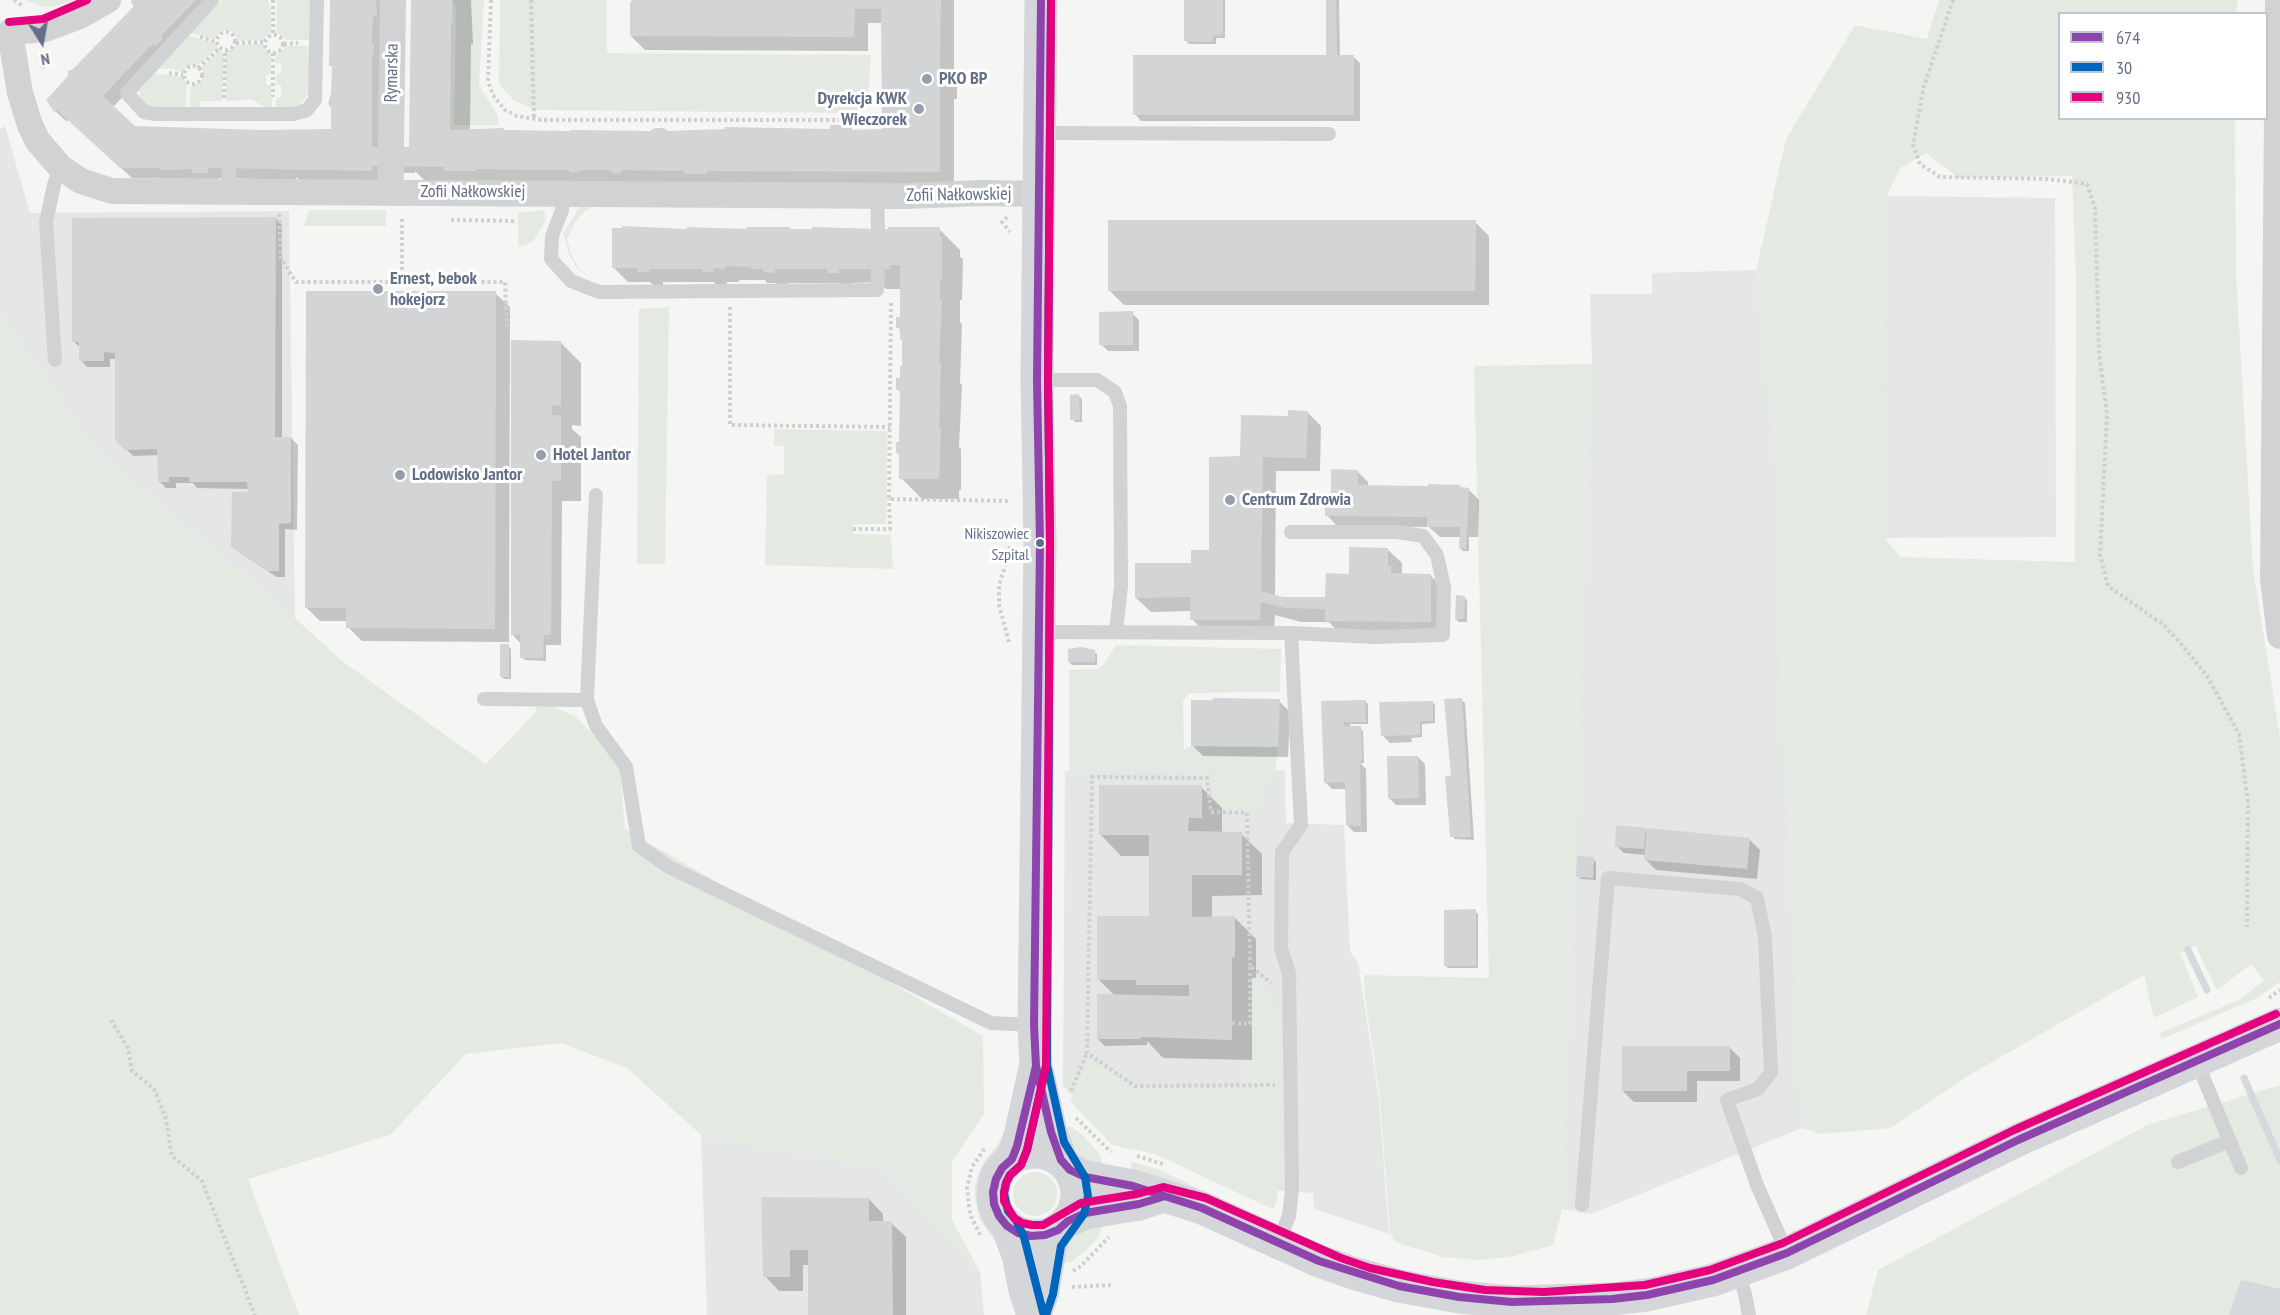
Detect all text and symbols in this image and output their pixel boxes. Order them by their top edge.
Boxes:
north arrow [12,12,72,72]
legend [2058,12,2268,120]
text: 674 [2116,26,2140,49]
street label: Rymarska [381,43,403,103]
text: N [39,49,52,70]
text: 30 [2116,56,2132,79]
place label: PKO BP [939,68,987,90]
marker: PKO BP [920,72,934,86]
text: 930 [2116,86,2140,109]
place label: Dyrekcja KWK Wieczorek [817,88,907,130]
marker: Dyrekcja KWK Wieczorek [912,102,926,116]
street label: Zofii Nałkowskiej [421,181,525,203]
street label: Zofii Nałkowskiej [906,183,1012,207]
place label: Ernest, bebok hokejorz [390,268,477,310]
marker: Ernest, bebok hokejorz [371,282,385,296]
place label: Hotel Jantor [553,444,631,466]
marker: Hotel Jantor [534,448,548,462]
place label: Lodowisko Jantor [412,464,522,486]
marker: Lodowisko Jantor [393,468,407,482]
place label: Centrum Zdrowia [1242,489,1351,511]
marker: Centrum Zdrowia [1223,493,1237,507]
place label: Nikiszowiec Szpital [964,524,1029,562]
marker: Nikiszowiec Szpital [1034,537,1046,549]

